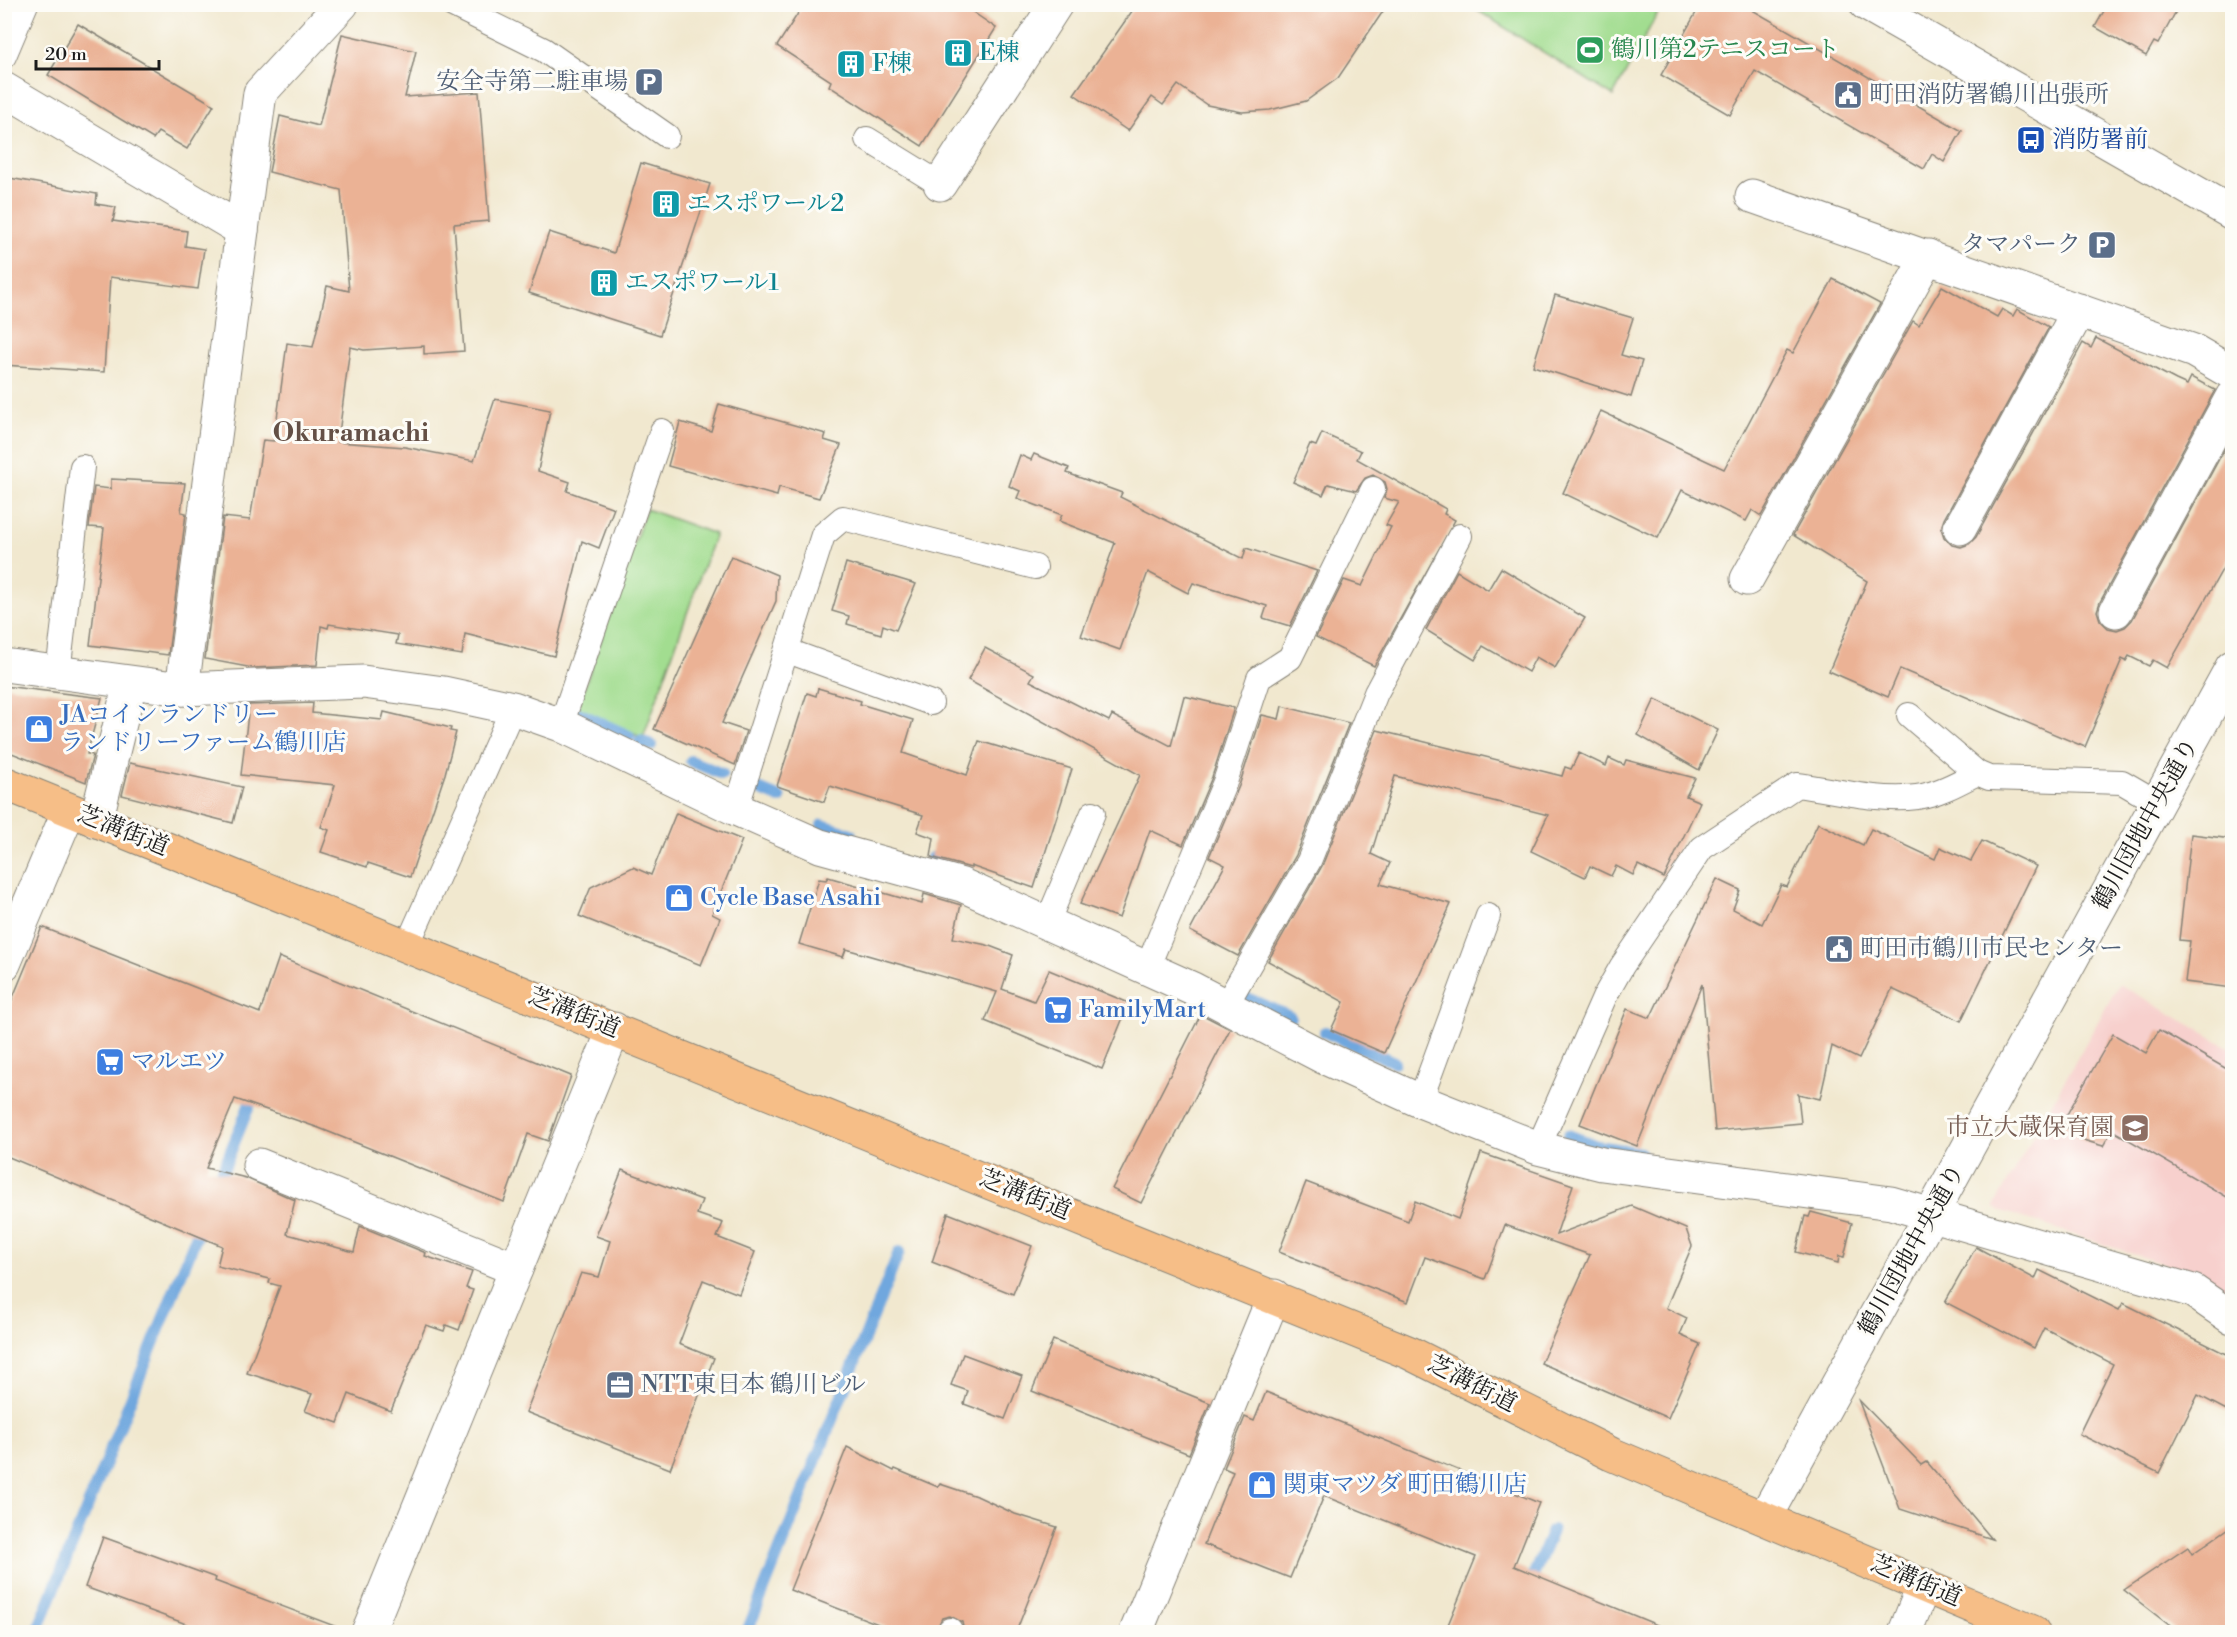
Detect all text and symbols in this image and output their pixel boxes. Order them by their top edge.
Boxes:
scale bar [36,33,159,71]
sports icon: 鶴川第2テニスコート [1574,34,1606,66]
place label: 鶴川第2テニスコート [1611,35,1840,65]
building icon: E棟 [942,37,974,69]
place label: E棟 [979,38,1020,68]
text: 20 m [45,43,87,66]
building icon: F棟 [835,48,867,80]
place label: F棟 [872,49,912,79]
parking icon: 安全寺第二駐車場 [633,66,665,98]
place label: 安全寺第二駐車場 [436,67,628,97]
public building icon: 町田消防署鶴川出張所 [1832,79,1864,111]
place label: 町田消防署鶴川出張所 [1869,80,2109,110]
bus stop icon: 消防署前 [2015,124,2047,156]
place label: 消防署前 [2052,125,2148,155]
building icon: エスポワール2 [650,188,682,220]
place label: エスポワール2 [687,189,844,219]
parking icon: タマパーク [2086,229,2118,261]
place label: タマパーク [1961,230,2081,260]
building icon: エスポワール1 [588,267,620,299]
place label: エスポワール1 [625,268,780,298]
district label: Okuramachi [273,417,429,449]
place label: JAコインランドリー ランドリーファーム鶴川店 [59,700,346,758]
shop icon: JAコインランドリー ランドリーファーム鶴川店 [23,713,55,745]
street label: 鶴川団地中央通り [2086,733,2206,915]
street label: 芝溝街道 [73,799,173,863]
shop icon: Cycle Base Asahi [663,882,695,914]
place label: Cycle Base Asahi [700,883,881,913]
public building icon: 町田市鶴川市民センター [1823,933,1855,965]
place label: 町田市鶴川市民センター [1860,934,2123,964]
street label: 芝溝街道 [524,981,624,1045]
supermarket icon: FamilyMart [1042,994,1074,1026]
place label: FamilyMart [1079,995,1207,1025]
supermarket icon: マルエツ [94,1046,126,1078]
place label: マルエツ [131,1047,227,1077]
school or university icon: 市立大蔵保育園 [2119,1112,2151,1144]
place label: 市立大蔵保育園 [1946,1113,2114,1143]
street label: 鶴川団地中央通り [1852,1159,1972,1341]
street label: 芝溝街道 [975,1163,1075,1227]
street label: 芝溝街道 [1422,1349,1522,1419]
office icon: NTT東日本 鶴川ビル [604,1369,636,1401]
place label: NTT東日本 鶴川ビル [641,1370,866,1400]
shop icon: 関東マツダ 町田鶴川店 [1246,1469,1278,1501]
place label: 関東マツダ 町田鶴川店 [1283,1470,1527,1500]
street label: 芝溝街道 [1866,1548,1966,1614]

